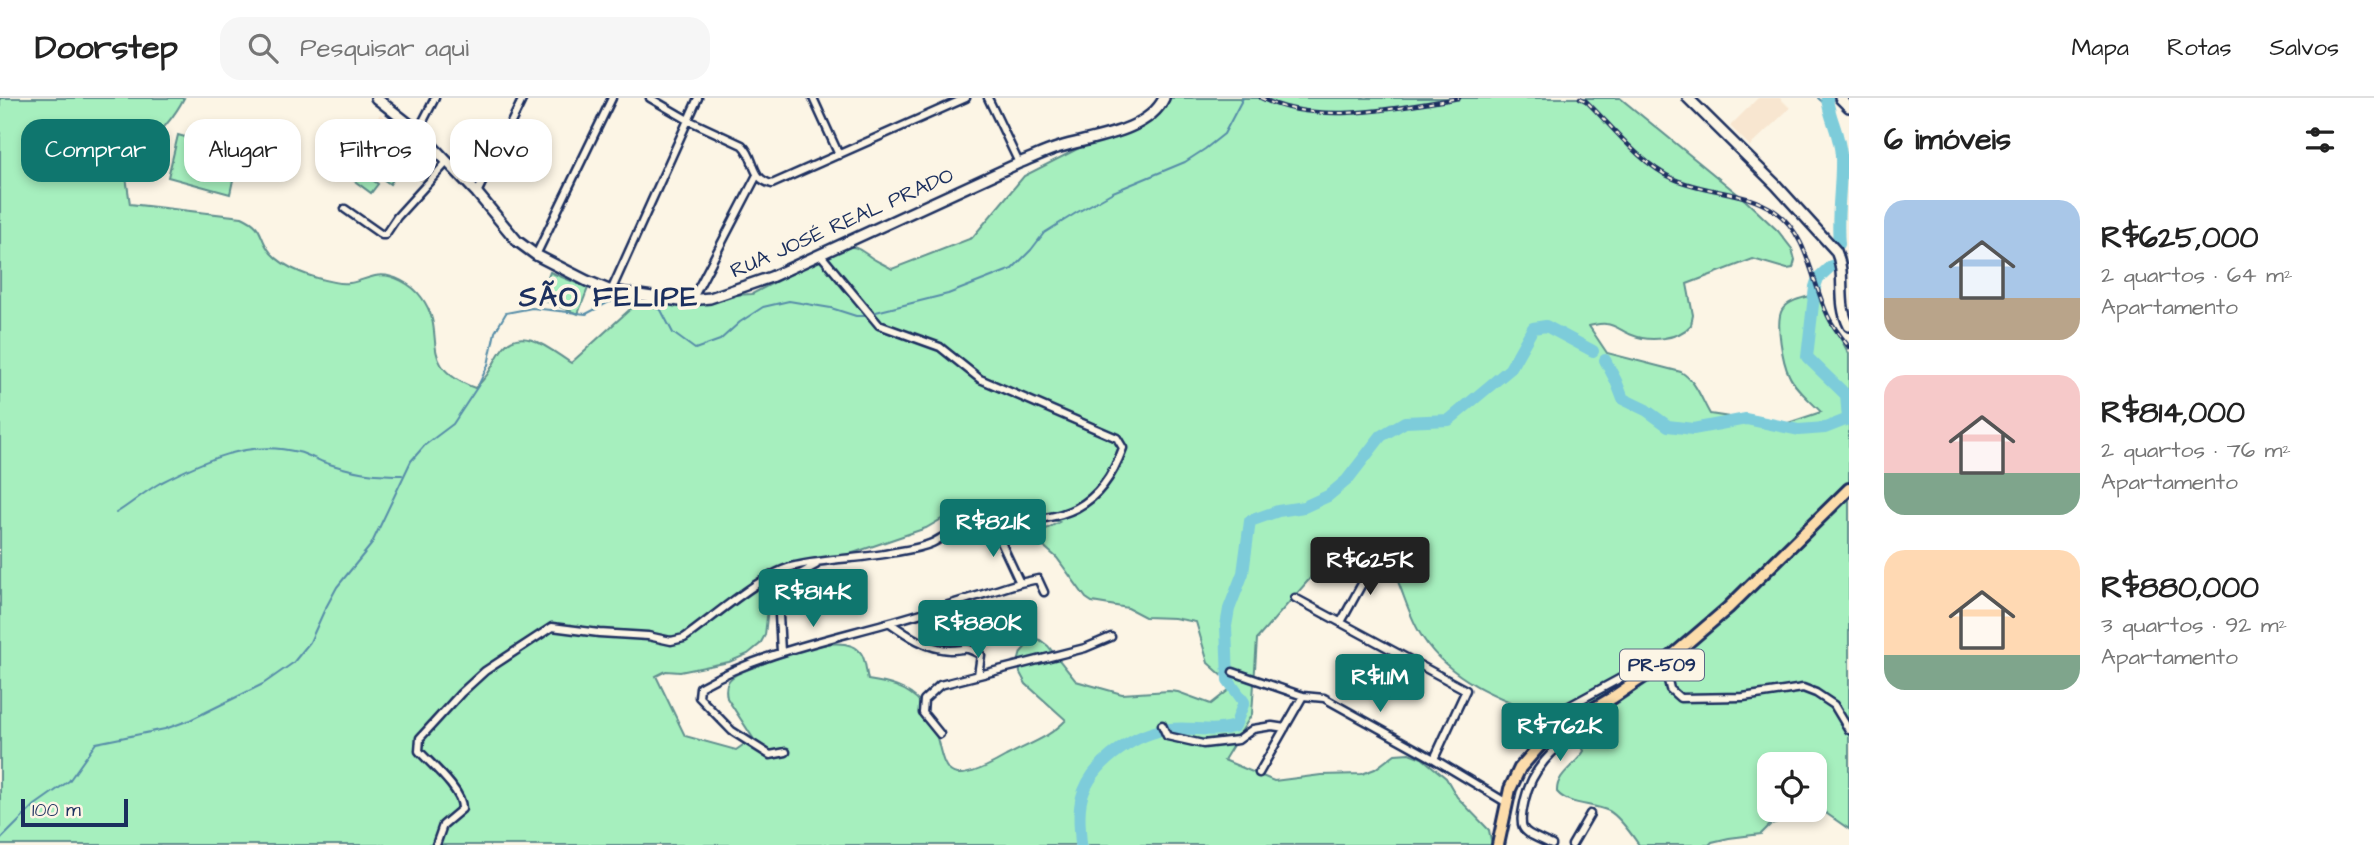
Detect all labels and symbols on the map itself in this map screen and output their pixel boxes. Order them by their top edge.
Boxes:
street label: RUA JOSÉ REAL PRADO [726,161,958,285]
district label: SÃO FELIPE [518,278,699,317]
pin: R$821K [936,500,1050,559]
pin: R$625K [1313,538,1427,597]
pin: R$814K [756,570,870,629]
pin: R$880K [921,601,1035,660]
road number: PR-509 [1620,650,1704,680]
pin: R$1.1M [1323,654,1437,714]
pin: R$762K [1503,704,1617,763]
scale bar [21,796,128,828]

